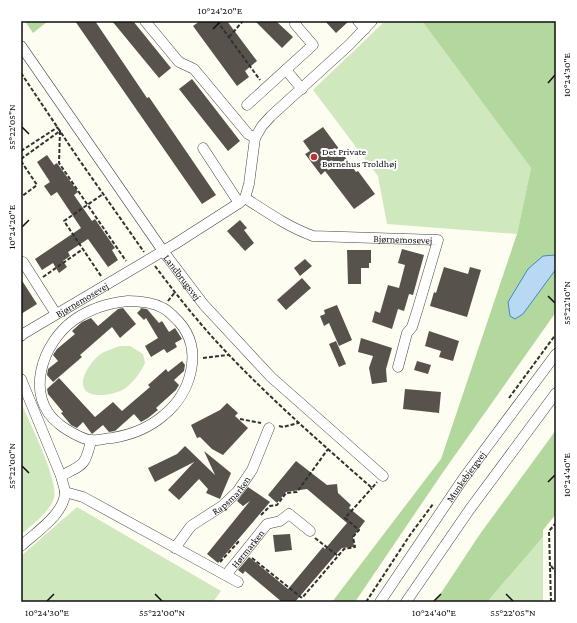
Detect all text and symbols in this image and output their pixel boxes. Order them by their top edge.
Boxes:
text: 10°24'20"E [198,5,243,16]
text: 10°24'30"E [561,52,572,97]
text: 55°22'05"N [6,104,17,150]
place label: Det Private Børnehus Troldhøj [322,146,397,170]
marker: Det Private Børnehus Troldhøj [309,152,319,162]
text: 10°24'20"E [6,204,17,249]
street label: Bjørnemosevej [373,232,433,246]
street label: Landbrugsvej [162,252,204,303]
street label: Bjørnemosevej [53,280,110,319]
text: 55°22'10"N [561,281,572,325]
text: 55°22'00"N [6,443,17,489]
street label: Munkebjergvej [444,449,488,504]
text: 10°24'40"E [561,452,572,497]
street label: Rapsmarken [210,473,252,517]
street label: Hørmarken [229,527,266,570]
text: 10°24'30"E [25,607,70,618]
text: 55°22'00"N [139,607,185,618]
text: 10°24'40"E [412,607,457,618]
text: 55°22'05"N [490,607,536,618]

